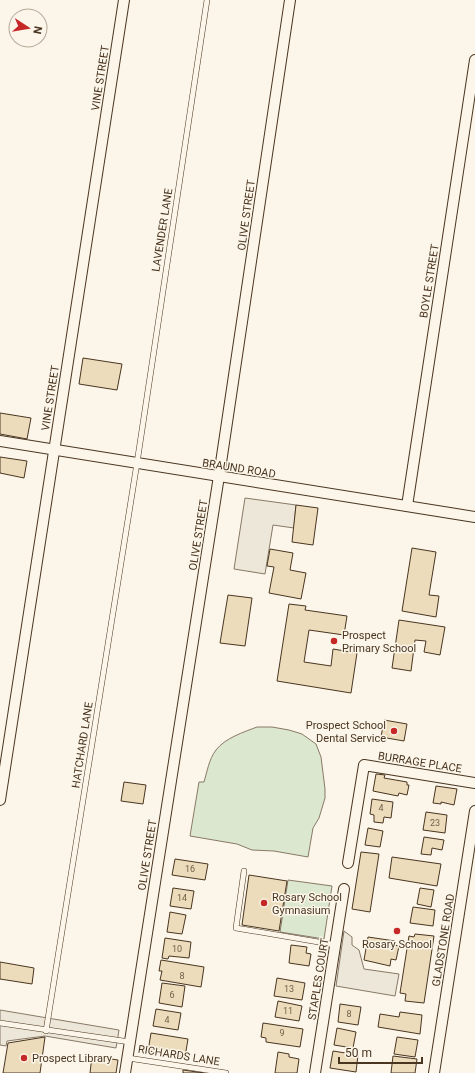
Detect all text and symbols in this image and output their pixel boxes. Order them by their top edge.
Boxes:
north arrow [8,8,48,48]
text: N [30,25,44,35]
street label: VINE STREET [89,44,112,112]
street label: OLIVE STREET [235,178,258,251]
street label: LAVENDER LANE [149,188,175,273]
street label: BOYLE STREET [417,243,442,319]
street label: VINE STREET [39,364,62,432]
street label: BRAUND ROAD [201,456,277,481]
street label: OLIVE STREET [186,498,211,571]
place label: Prospect Primary School [342,629,416,655]
marker: Prospect Primary School [329,636,339,646]
street label: HATCHARD LANE [69,701,96,789]
place label: Prospect School Dental Service [306,719,386,745]
marker: Prospect School Dental Service [389,726,399,736]
street label: BURRAGE PLACE [377,749,463,776]
house number: 4 [378,803,384,813]
street label: OLIVE STREET [135,818,160,891]
house number: 23 [430,818,440,828]
house number: 16 [185,864,195,874]
place label: Rosary School Gymnasium [272,891,342,917]
house number: 14 [177,893,187,903]
street label: GLADSTONE ROAD [430,893,457,987]
marker: Rosary School Gymnasium [259,898,269,908]
marker: Rosary School [392,926,402,936]
street label: STAPLES COURT [306,937,331,1021]
place label: Rosary School [362,938,432,951]
house number: 10 [172,944,182,954]
house number: 8 [179,971,185,981]
house number: 13 [284,984,294,994]
house number: 6 [169,990,175,1000]
house number: 11 [283,1006,293,1016]
house number: 8 [346,1009,352,1019]
house number: 4 [164,1015,170,1025]
house number: 9 [279,1028,285,1038]
scale bar [339,1039,422,1065]
street label: RICHARDS LANE [137,1043,221,1068]
text: 50 m [345,1046,372,1060]
place label: Prospect Library [32,1052,113,1065]
marker: Prospect Library [19,1053,29,1063]

